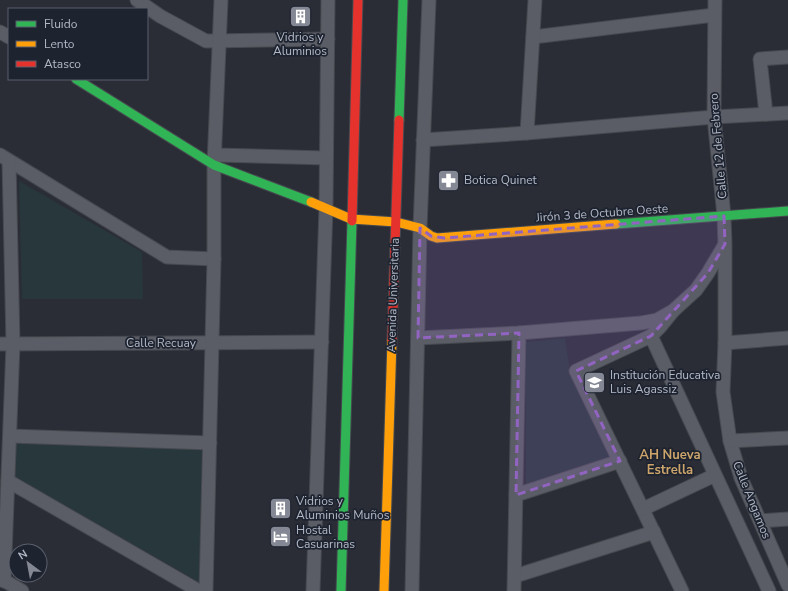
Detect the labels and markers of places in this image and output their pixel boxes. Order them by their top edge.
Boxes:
building icon: Vidrios y Aluminios [287,3,313,29]
place label: Vidrios y Aluminios [273,29,327,59]
pharmacy icon: Botica Quinet [436,167,462,193]
place label: Botica Quinet [464,172,538,188]
place label: Institución Educativa Luis Agassiz [610,367,720,397]
school or university icon: Institución Educativa Luis Agassiz [581,369,607,395]
place label: Vidrios y Aluminios Muños [295,493,390,523]
building icon: Vidrios y Aluminios Muños [268,495,294,521]
place label: Hostal Casuarinas [296,522,355,552]
hotel icon: Hostal Casuarinas [267,524,293,550]

